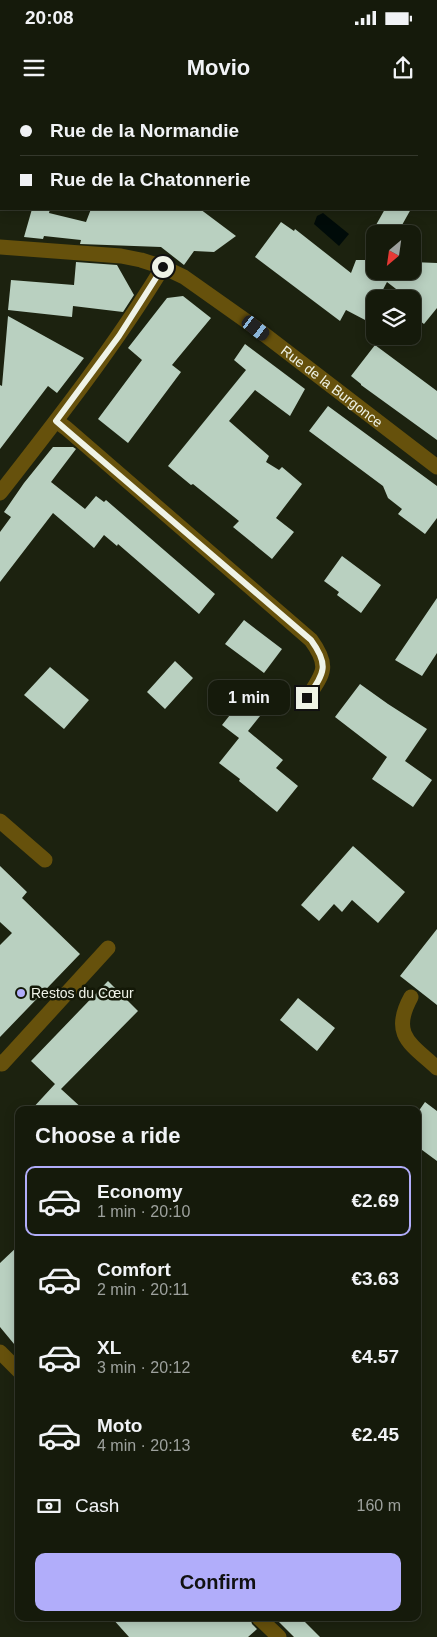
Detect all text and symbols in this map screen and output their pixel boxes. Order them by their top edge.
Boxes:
text: 20:08 [25,7,74,28]
icon: menu [20,54,48,82]
icon: share [389,54,417,82]
text: Movio [187,55,250,80]
text: Rue de la Normandie [50,120,239,141]
text: Rue de la Chatonnerie [50,169,251,190]
north arrow [366,225,421,280]
map controls [366,225,421,345]
route start [152,256,174,278]
button: layers [366,290,421,345]
car [239,313,272,343]
street label: Rue de la Burgonce [278,342,386,430]
callout: 1 min [207,680,290,716]
route end [296,687,318,709]
text: 1 min [228,689,270,706]
place label: Restos du Cœur [31,985,134,1001]
marker: Restos du Cœur [15,987,27,999]
text: Choose a ride [35,1123,180,1148]
icon: car [37,1179,82,1224]
text: Economy [97,1181,183,1202]
text: €2.69 [351,1190,399,1211]
text: 1 min · 20:10 [97,1203,190,1220]
icon: car [37,1257,82,1302]
text: Comfort [97,1259,171,1280]
text: €3.63 [351,1268,399,1289]
text: 2 min · 20:11 [97,1281,189,1298]
icon: car [37,1335,82,1380]
text: XL [97,1337,121,1358]
text: €4.57 [351,1346,399,1367]
text: 3 min · 20:12 [97,1359,190,1376]
icon: car [37,1413,82,1458]
text: Moto [97,1415,142,1436]
text: €2.45 [351,1424,399,1445]
text: 4 min · 20:13 [97,1437,190,1454]
icon: cash [35,1492,63,1520]
text: Cash [75,1495,119,1516]
text: 160 m [357,1497,401,1514]
button: Confirm [35,1553,401,1611]

